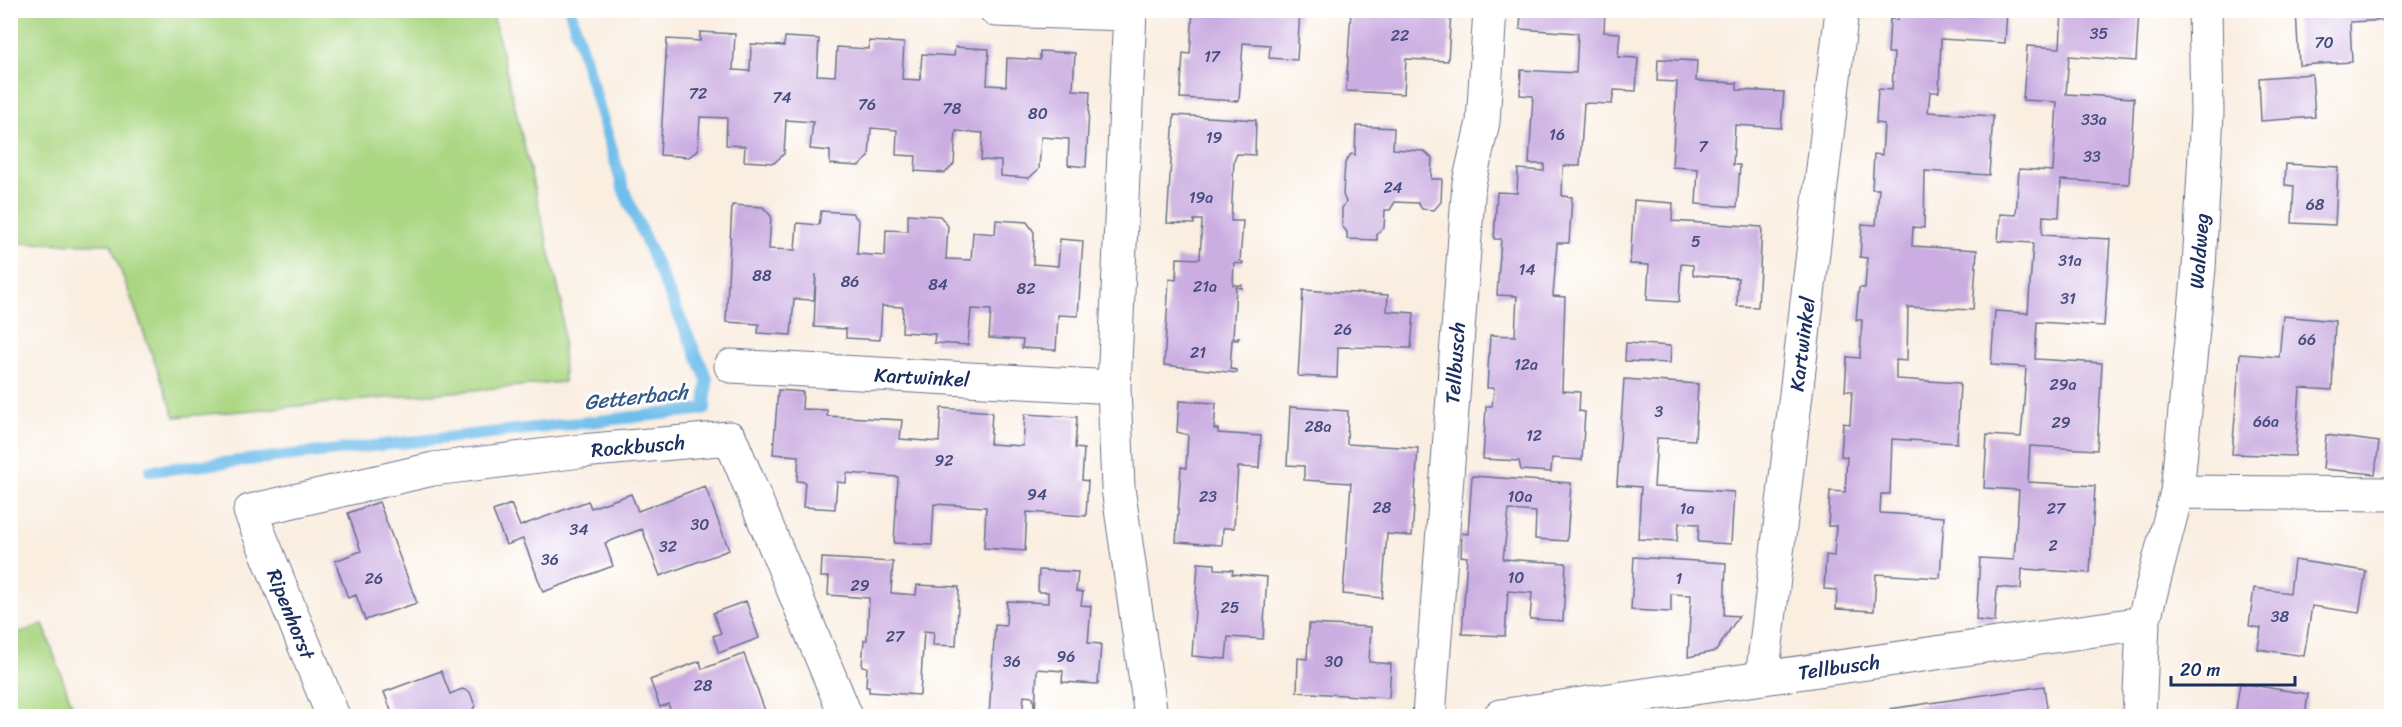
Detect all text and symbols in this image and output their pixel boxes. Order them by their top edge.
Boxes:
house number: 35 [2090,19,2109,48]
house number: 22 [1391,21,1409,50]
house number: 70 [2314,28,2334,57]
house number: 17 [1204,42,1221,71]
house number: 72 [689,79,707,108]
house number: 74 [772,83,792,112]
house number: 76 [858,90,876,119]
house number: 78 [943,94,962,123]
house number: 80 [1028,99,1048,128]
house number: 33a [2081,105,2107,134]
house number: 16 [1549,120,1565,149]
house number: 19 [1206,123,1223,152]
house number: 7 [1698,132,1708,161]
house number: 33 [2083,142,2101,171]
house number: 24 [1383,173,1403,202]
house number: 19a [1189,183,1213,212]
house number: 68 [2306,190,2325,219]
street label: Waldweg [2179,212,2220,290]
house number: 5 [1691,227,1701,256]
house number: 31a [2058,246,2082,275]
house number: 14 [1519,255,1535,284]
house number: 88 [752,261,772,290]
house number: 86 [841,267,859,296]
house number: 84 [928,270,948,299]
house number: 21a [1193,272,1217,301]
house number: 82 [1017,274,1035,303]
house number: 31 [2060,284,2076,313]
street label: Kartwinkel [1779,294,1826,393]
house number: 26 [1334,315,1352,344]
street label: Tellbusch [1435,321,1476,405]
house number: 66 [2298,325,2316,354]
house number: 21 [1190,338,1206,367]
house number: 12a [1514,350,1538,379]
street label: Kartwinkel [874,358,971,397]
house number: 29a [2049,370,2077,399]
water label: Getterbach [582,372,692,421]
house number: 3 [1655,397,1664,426]
house number: 66a [2253,407,2279,436]
house number: 29 [2051,408,2071,437]
house number: 28a [1305,412,1331,441]
house number: 12 [1526,421,1542,450]
street label: Rockbusch [590,425,686,468]
house number: 92 [934,446,954,475]
house number: 94 [1027,480,1047,509]
house number: 23 [1199,482,1217,511]
house number: 10a [1507,482,1533,511]
house number: 28 [1373,493,1392,522]
house number: 1a [1680,494,1694,523]
house number: 27 [2047,494,2066,523]
house number: 30 [691,510,709,539]
house number: 34 [570,515,588,544]
house number: 2 [2048,531,2058,560]
house number: 32 [659,532,677,561]
house number: 36 [541,545,559,574]
house number: 10 [1508,563,1524,592]
street label: Ripenhorst [256,564,325,666]
house number: 26 [365,564,383,593]
house number: 1 [1676,564,1683,593]
house number: 29 [850,571,870,600]
house number: 25 [1220,593,1240,622]
house number: 38 [2271,602,2290,631]
house number: 27 [886,622,905,651]
house number: 96 [1057,642,1075,671]
street label: Tellbusch [1796,644,1882,691]
house number: 36 [1003,647,1021,676]
house number: 30 [1325,647,1343,676]
scale bar [2171,649,2296,687]
text: 20 m [2180,654,2220,686]
house number: 28 [694,671,713,700]

